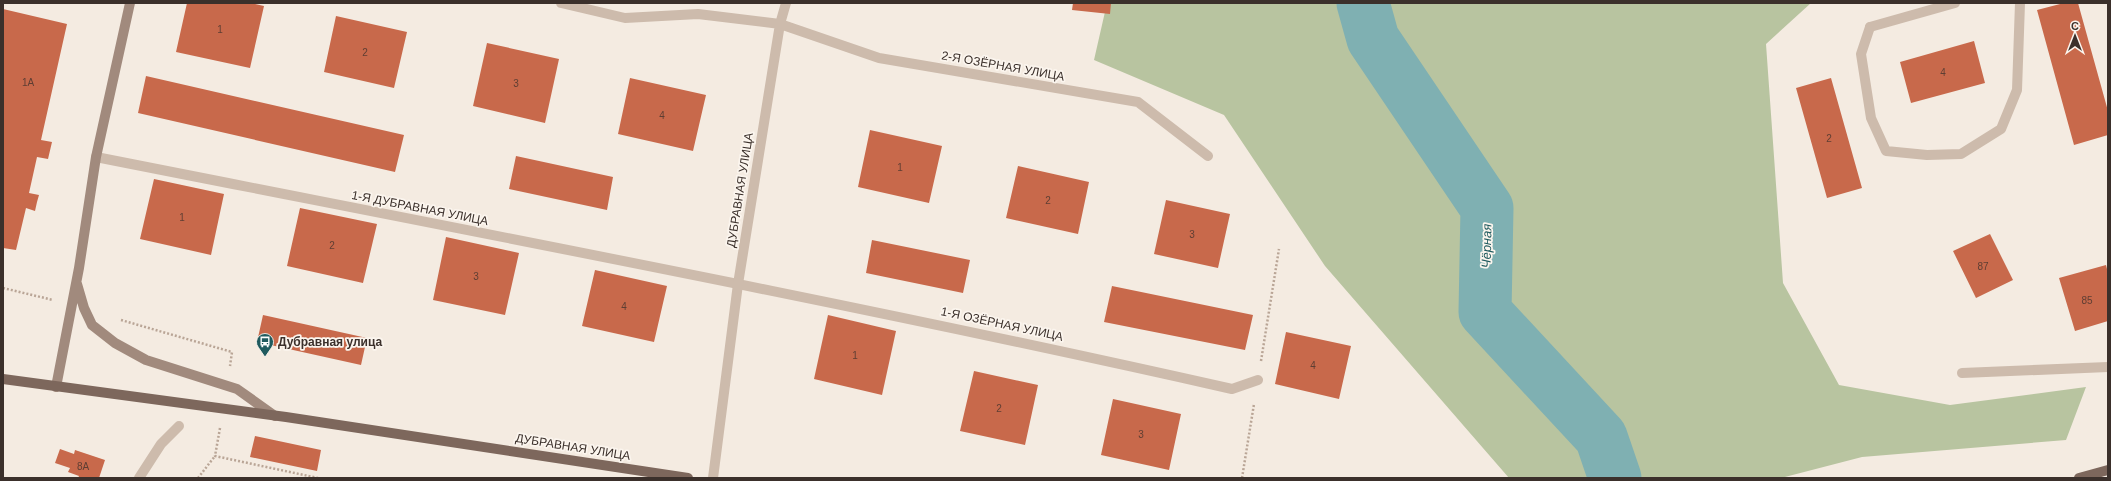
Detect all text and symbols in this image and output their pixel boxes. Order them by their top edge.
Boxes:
north arrow [2055,16,2095,56]
text: С [2071,20,2079,32]
house number: 1 [217,24,223,35]
house number: 2 [362,47,368,58]
street label: 2-Я ОЗЁРНАЯ УЛИЦА [940,48,1066,84]
house number: 4 [1940,67,1946,78]
house number: 1А [22,77,34,88]
house number: 3 [513,78,519,89]
house number: 4 [659,110,665,121]
street label: ДУБРАВНАЯ УЛИЦА [724,131,756,249]
house number: 2 [1826,133,1832,144]
house number: 1 [897,162,903,173]
street label: 1-Я ДУБРАВНАЯ УЛИЦА [350,188,490,228]
house number: 2 [1045,195,1051,206]
house number: 1 [179,212,185,223]
water label: Чёрная [1479,224,1494,268]
house number: 3 [1189,229,1195,240]
house number: 2 [329,240,335,251]
house number: 87 [1977,261,1989,272]
house number: 3 [473,271,479,282]
house number: 85 [2081,295,2093,306]
house number: 4 [621,301,627,312]
street label: 1-Я ОЗЁРНАЯ УЛИЦА [940,304,1064,344]
bus stop icon: Дубравная улица [255,332,275,357]
place label: Дубравная улица [278,335,382,349]
house number: 1 [852,350,858,361]
house number: 4 [1310,360,1316,371]
house number: 2 [996,403,1002,414]
house number: 3 [1138,429,1144,440]
street label: ДУБРАВНАЯ УЛИЦА [514,431,632,463]
house number: 8А [77,461,89,472]

